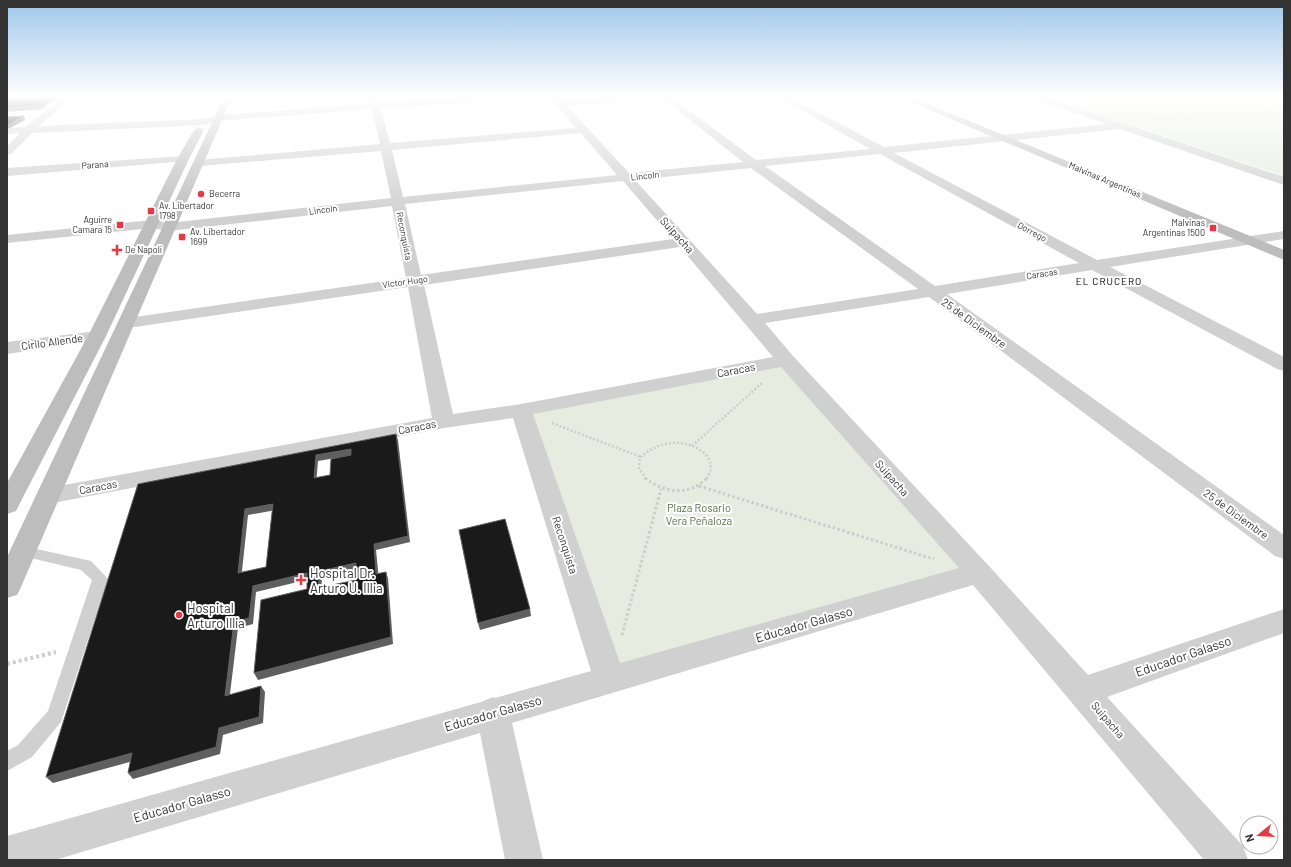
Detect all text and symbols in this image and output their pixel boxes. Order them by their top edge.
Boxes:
street label: Parana [81,158,109,171]
street label: Malvinas Argentinas [1067,159,1143,200]
street label: Lincoln [630,169,660,182]
place label: Becerra [209,188,240,199]
marker: Becerra [196,189,206,199]
place label: Av. Libertador 1798 [159,200,215,221]
street label: Lincoln [308,202,338,217]
marker: Av. Libertador 1798 [146,206,156,216]
street label: Reconquista [394,211,415,261]
place label: Aguirre Camara 15 [73,214,112,235]
street label: Suipacha [658,214,697,255]
place label: Malvinas Argentinas 1500 [1143,217,1205,238]
street label: Dorrego [1016,219,1049,244]
marker: Aguirre Camara 15 [115,220,125,230]
marker: Malvinas Argentinas 1500 [1208,223,1218,233]
place label: Av. Libertador 1699 [190,226,246,247]
marker: Av. Libertador 1699 [177,232,187,242]
place label: De Napoli [125,244,162,255]
marker: De Napoli [112,245,122,255]
street label: Caracas [1026,266,1058,281]
street label: Victor Hugo [381,273,428,290]
district label: EL CRUCERO [1076,275,1142,287]
street label: 25 de Diciembre [939,295,1009,350]
street label: Cirilo Allende [20,331,84,352]
street label: Caracas [716,359,756,380]
street label: Caracas [397,416,437,437]
street label: Suipacha [873,457,912,498]
street label: Caracas [78,476,118,497]
street label: 25 de Diciembre [1201,486,1271,541]
park label: Plaza Rosario Vera Peñaloza [666,501,732,527]
street label: Reconquista [550,514,581,575]
place label: Hospital Dr. Arturo U. Illia [310,565,383,596]
marker: Hospital Dr. Arturo U. Illia [295,574,307,586]
place label: Hospital Arturo Illía [187,600,245,631]
street label: Educador Galasso [754,602,854,646]
marker: Hospital Arturo Illía [174,610,184,620]
street label: Educador Galasso [1133,632,1233,680]
street label: Educador Galasso [443,691,543,735]
street label: Suipacha [1089,699,1128,741]
street label: Educador Galasso [132,782,232,826]
north arrow [1239,815,1279,855]
text: N [1242,833,1256,844]

